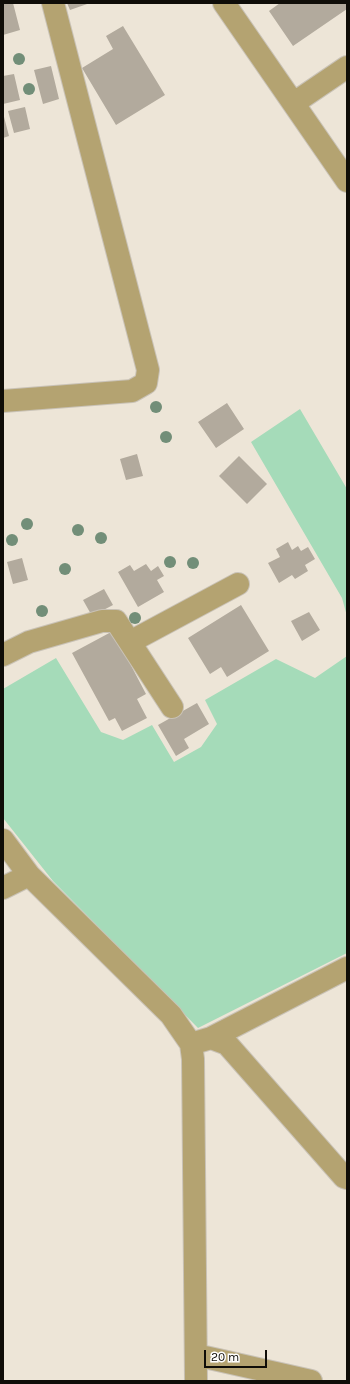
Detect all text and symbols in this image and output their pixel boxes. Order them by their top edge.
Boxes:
scale bar [206,1342,269,1368]
text: 20 m [211,1350,239,1364]

